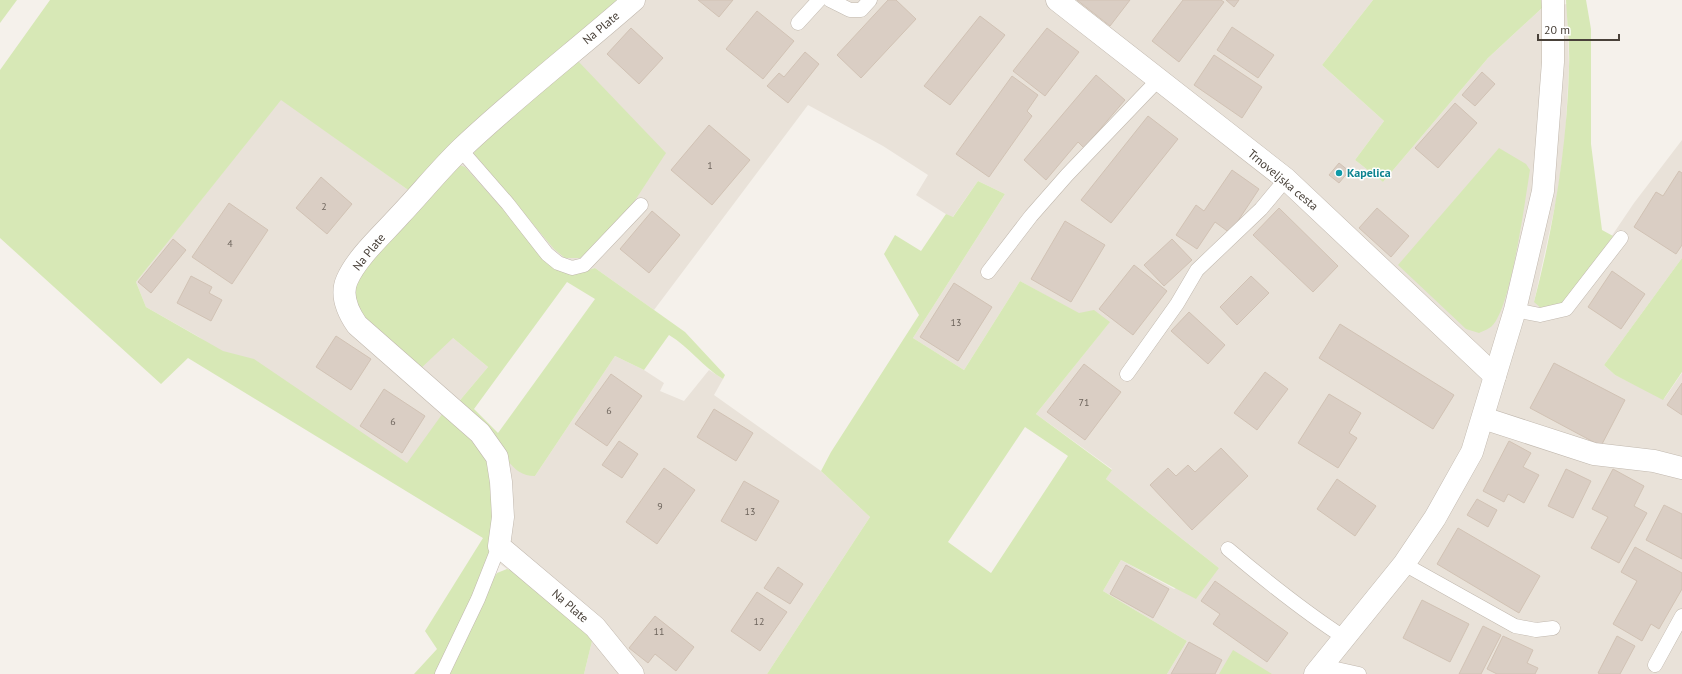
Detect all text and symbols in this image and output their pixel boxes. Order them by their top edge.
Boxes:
street label: Na Plate [579,8,622,47]
scale bar [1538,16,1619,42]
text: 20 m [1544,22,1570,37]
street label: Trnoveljska cesta [1245,146,1322,213]
house number: 1 [707,159,713,172]
place label: Kapelica [1347,165,1391,180]
marker: Kapelica [1334,168,1344,178]
house number: 2 [321,200,327,213]
street label: Na Plate [349,230,388,273]
house number: 4 [227,237,233,250]
house number: 13 [951,316,961,329]
house number: 71 [1079,396,1089,409]
house number: 6 [606,404,612,417]
house number: 6 [390,415,396,428]
house number: 9 [657,500,663,513]
house number: 13 [745,505,755,518]
street label: Na Plate [549,586,592,626]
house number: 12 [754,615,764,628]
house number: 11 [654,625,664,638]

